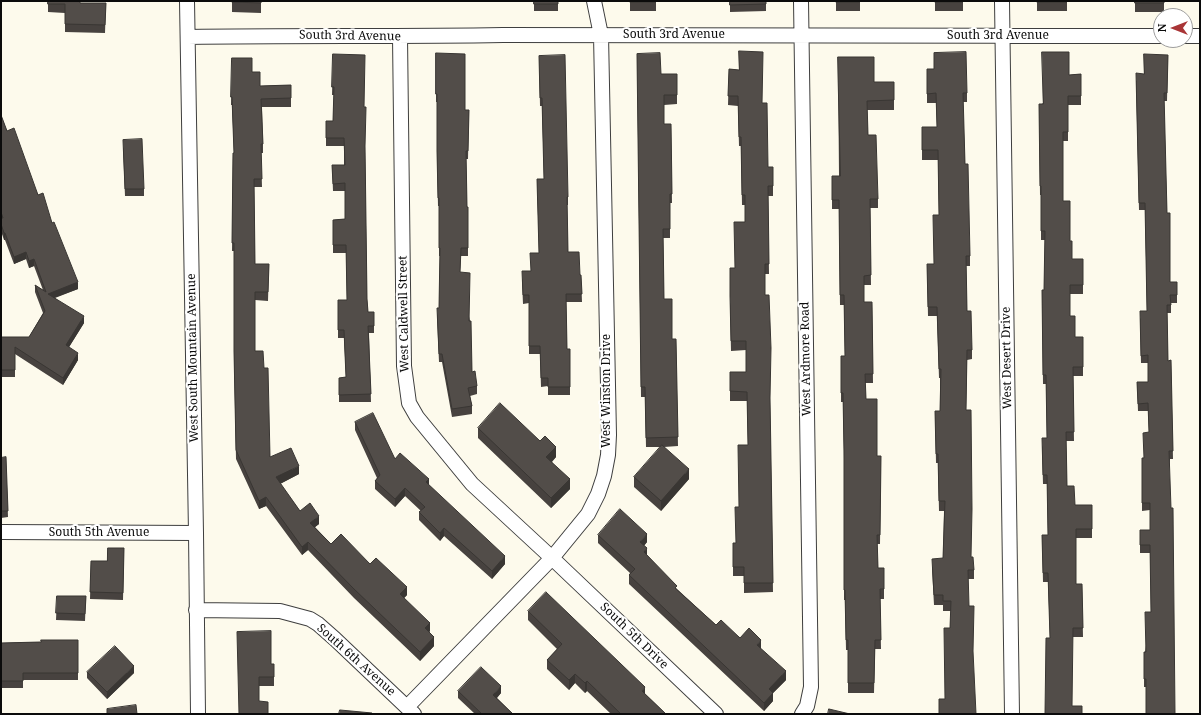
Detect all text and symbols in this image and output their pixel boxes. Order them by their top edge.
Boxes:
north arrow [1153,8,1193,48]
text: N [1154,24,1169,32]
street label: South 3rd Avenue [299,28,401,44]
street label: South 3rd Avenue [623,28,725,42]
street label: South 3rd Avenue [947,29,1049,43]
street label: West Caldwell Street [396,255,412,373]
street label: West South Mountain Avenue [184,273,202,443]
street label: West Ardmore Road [798,301,814,417]
street label: West Desert Drive [999,307,1015,409]
street label: West Winston Drive [600,334,614,448]
street label: South 5th Avenue [49,526,149,540]
street label: South 5th Drive [597,600,671,672]
street label: South 6th Avenue [314,621,398,699]

